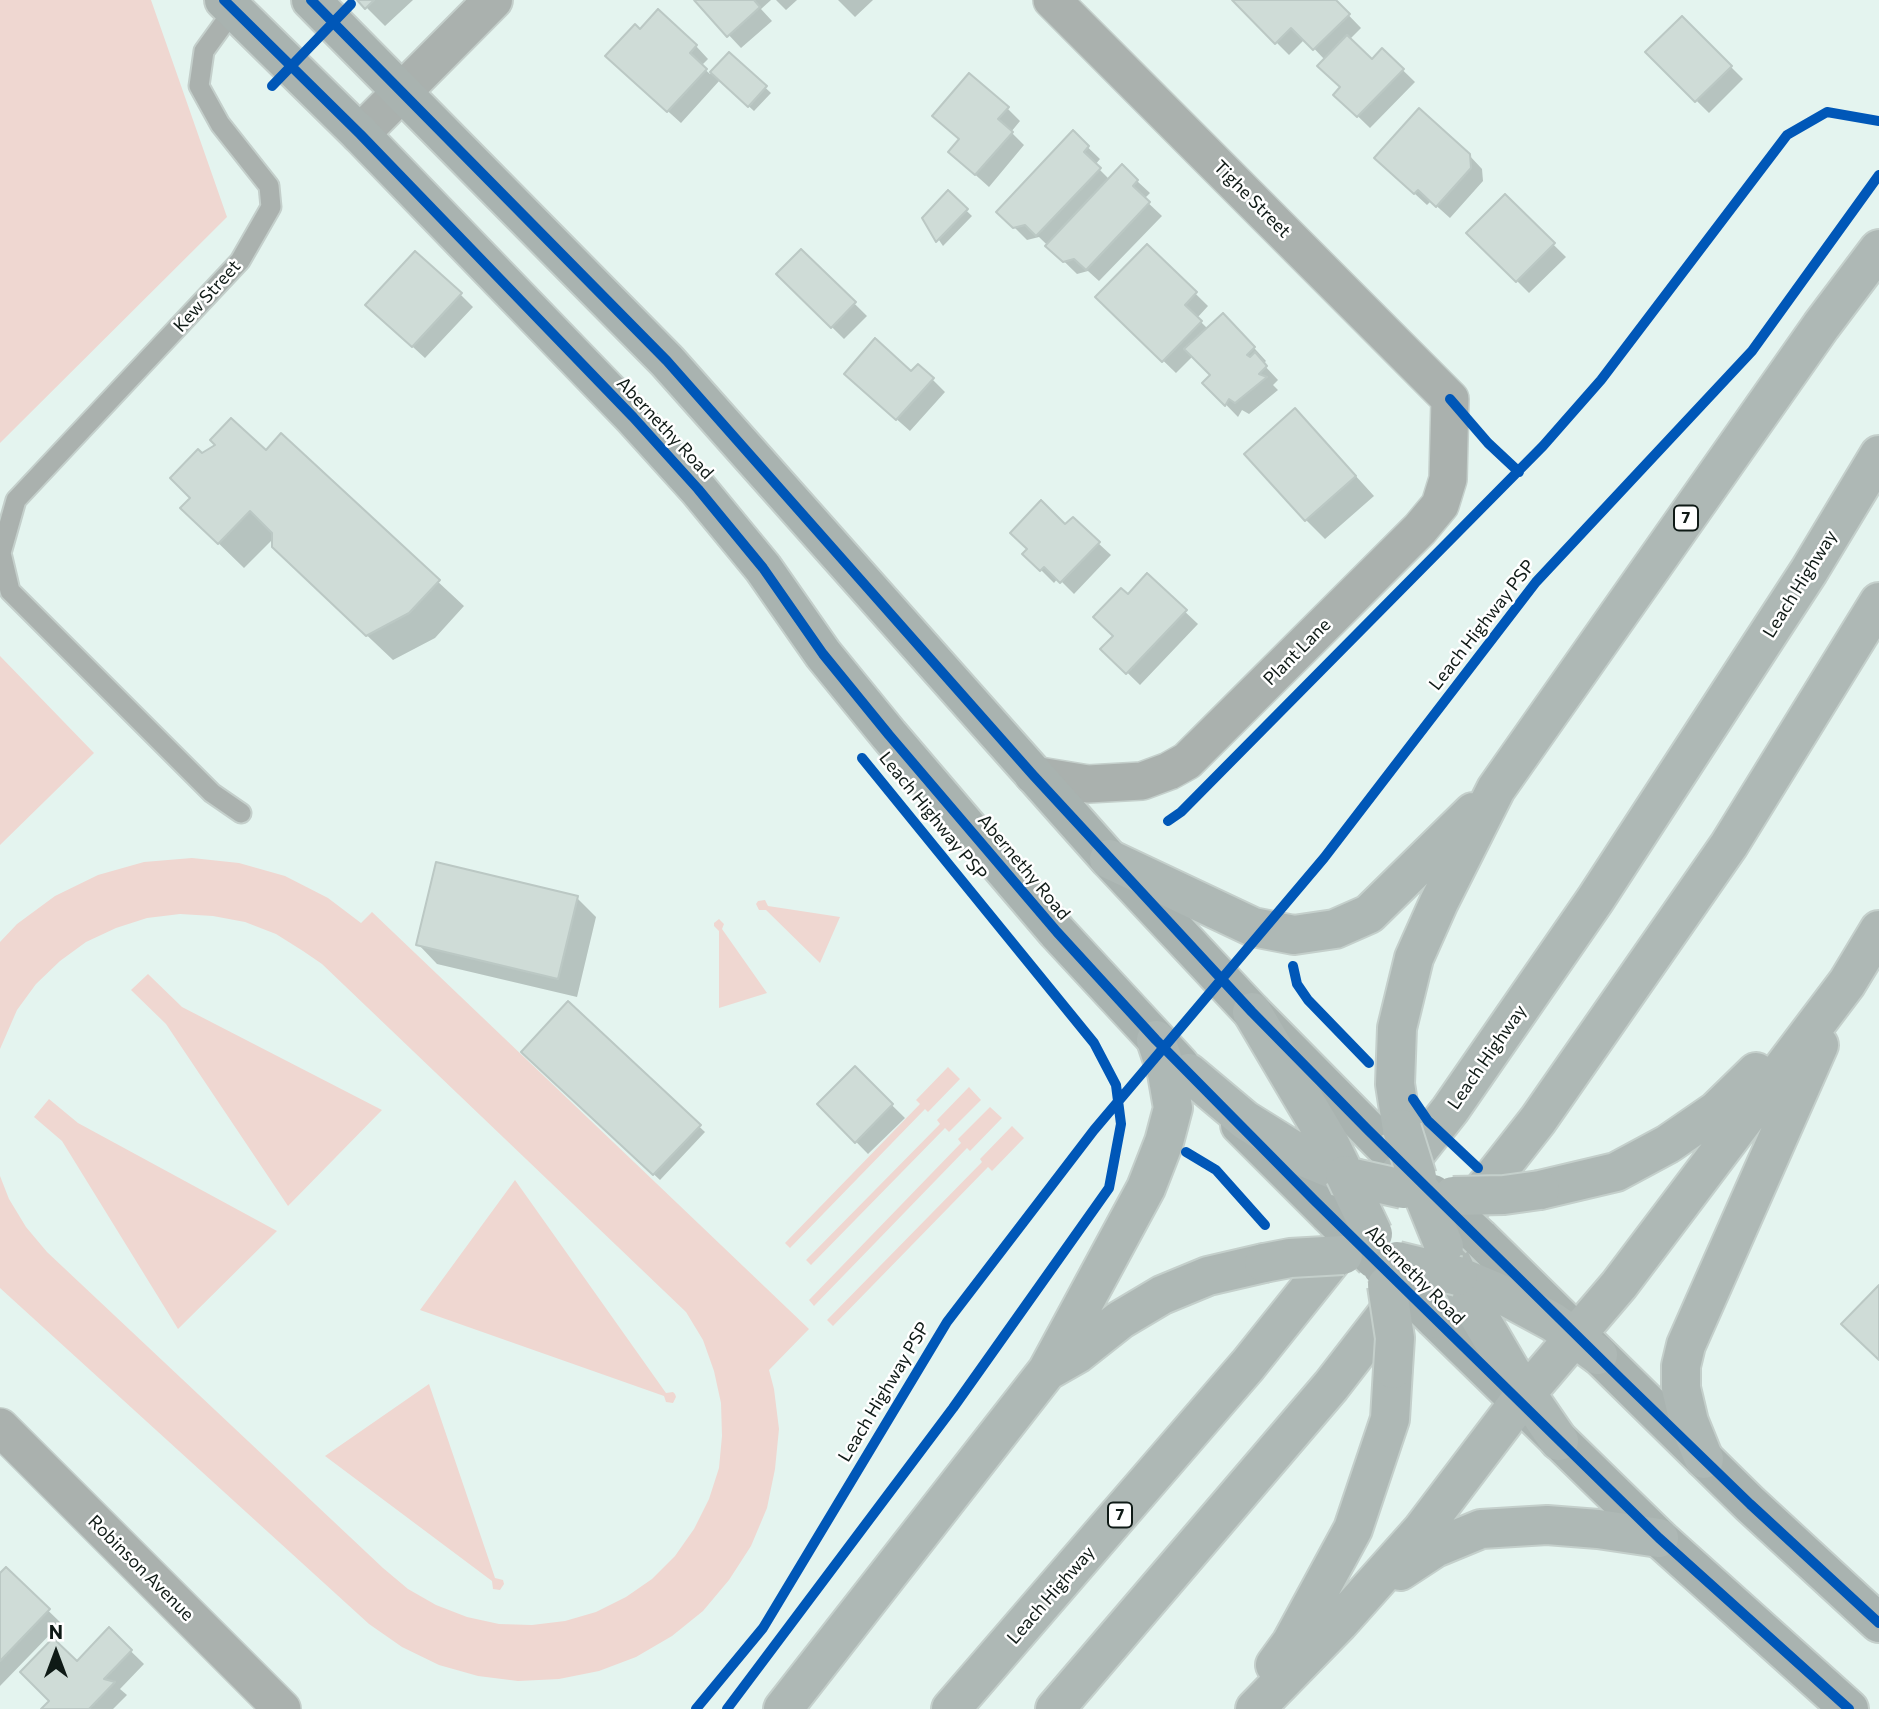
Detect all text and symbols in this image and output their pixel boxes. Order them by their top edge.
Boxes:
street label: Tighe Street [1209,156,1295,242]
street label: Kew Street [169,256,245,336]
street label: Abernethy Road [612,372,718,484]
road number: 7 [1674,505,1698,530]
street label: Leach Highway [1758,526,1842,642]
street label: Leach Highway PSP [1424,556,1540,694]
street label: Plant Lane [1259,614,1335,690]
street label: Leach Highway PSP [875,747,991,885]
street label: Abernethy Road [973,810,1075,924]
street label: Leach Highway [1443,1001,1531,1113]
street label: Abernethy Road [1361,1221,1469,1329]
street label: Leach Highway PSP [834,1318,934,1466]
road number: 7 [1108,1502,1132,1527]
street label: Robinson Avenue [84,1511,198,1625]
street label: Leach Highway [1003,1542,1099,1648]
north arrow [21,1618,91,1688]
text: N [49,1620,63,1643]

